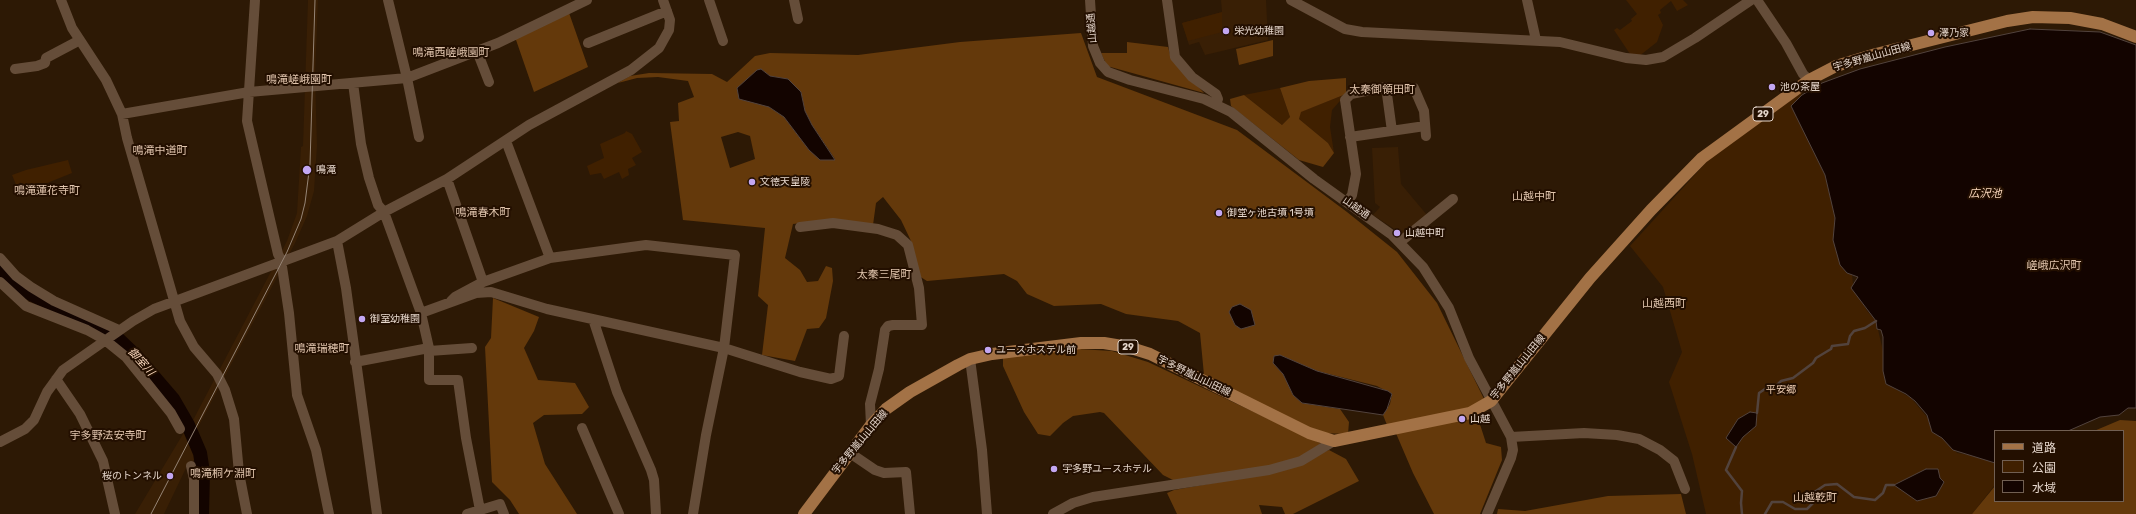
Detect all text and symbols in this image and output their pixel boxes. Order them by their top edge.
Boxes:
street label: 山越通 [1085,13,1099,43]
place label: 栄光幼稚園 [1234,25,1284,37]
marker: 栄光幼稚園 [1221,26,1231,36]
place label: 澤乃家 [1939,27,1969,39]
marker: 澤乃家 [1926,28,1936,38]
street label: 宇多野嵐山山田線 [1832,40,1912,74]
district label: 鳴滝西嵯峨園町 [413,46,489,60]
district label: 鳴滝嵯峨園町 [266,73,332,87]
place label: 池の茶屋 [1780,81,1820,93]
marker: 池の茶屋 [1767,82,1777,92]
district label: 太秦御領田町 [1349,83,1415,97]
road number: 29 [1753,107,1773,121]
district label: 鳴滝中道町 [133,144,187,158]
marker: 鳴滝 [301,164,313,176]
place label: 鳴滝 [316,164,336,176]
place label: 文徳天皇陵 [760,176,810,188]
marker: 文徳天皇陵 [747,177,757,187]
district label: 鳴滝蓮花寺町 [14,184,80,198]
water label: 広沢池 [1969,187,2001,201]
district label: 山越中町 [1512,190,1556,204]
street label: 山越通 [1340,194,1372,222]
district label: 鳴滝春木町 [456,206,510,220]
place label: 御堂ヶ池古墳 1号墳 [1227,207,1314,219]
marker: 御堂ヶ池古墳 1号墳 [1214,208,1224,218]
place label: 山越中町 [1405,227,1445,239]
marker: 山越中町 [1392,228,1402,238]
district label: 嵯峨広沢町 [2027,259,2081,273]
district label: 太秦三尾町 [857,268,911,282]
district label: 山越西町 [1642,297,1686,311]
place label: 御室幼稚園 [370,313,420,325]
marker: 御室幼稚園 [357,314,367,324]
street label: 宇多野嵐山山田線 [1488,332,1548,402]
road number: 29 [1118,340,1138,354]
district label: 鳴滝瑞穂町 [295,342,349,356]
place label: ユースホステル前 [996,344,1076,356]
water label: 御室川 [125,345,157,379]
marker: ユースホステル前 [983,345,993,355]
street label: 宇多野嵐山山田線 [1155,353,1233,399]
park label: 平安郷 [1766,384,1796,396]
street label: 宇多野嵐山山田線 [830,408,890,476]
place label: 山越 [1470,413,1490,425]
marker: 山越 [1457,414,1467,424]
district label: 宇多野法安寺町 [70,429,146,443]
legend [1994,430,2124,502]
text: 道路 [2032,441,2056,455]
text: 公園 [2032,461,2056,475]
place label: 宇多野ユースホテル [1062,463,1152,475]
marker: 宇多野ユースホテル [1049,464,1059,474]
district label: 鳴滝桐ケ淵町 [190,467,256,481]
place label: 桜のトンネル [102,470,162,482]
marker: 桜のトンネル [165,471,175,481]
text: 水域 [2032,481,2056,495]
district label: 山越乾町 [1793,491,1837,505]

